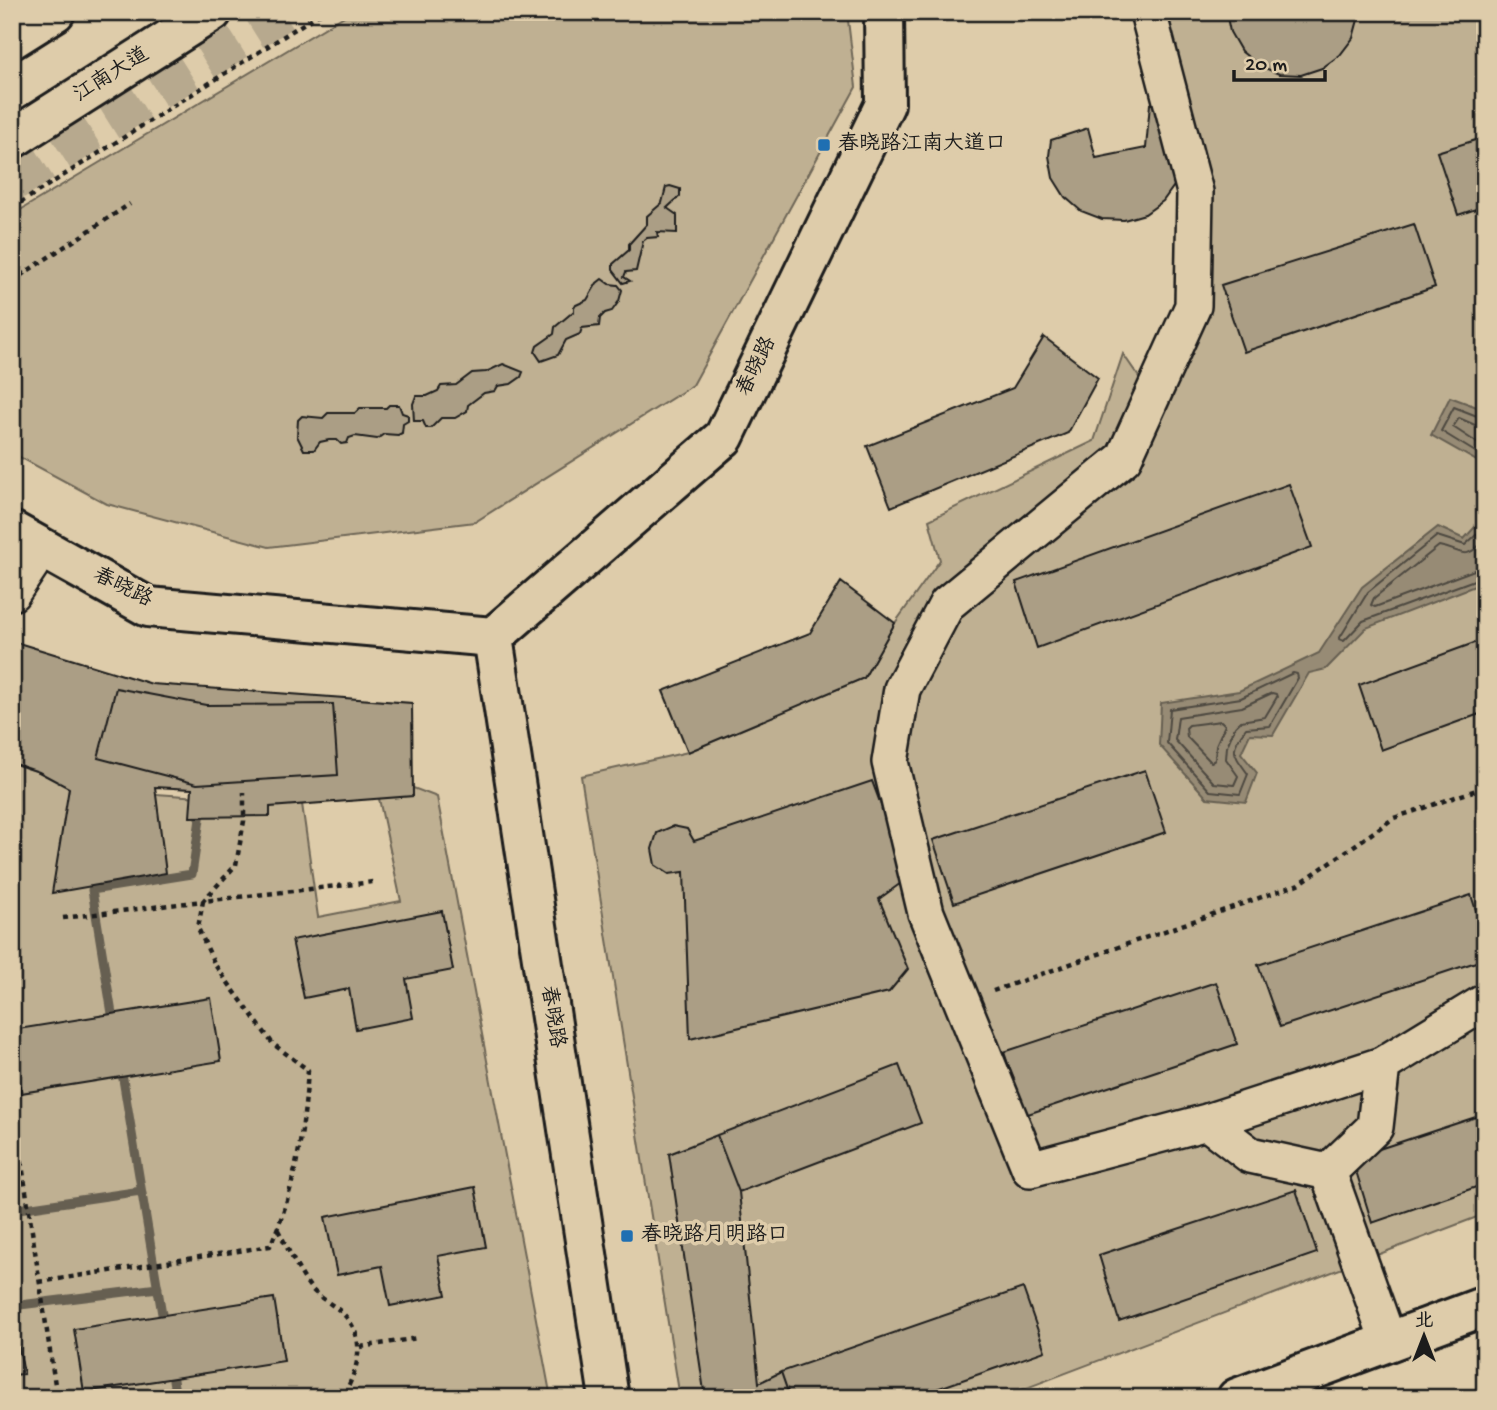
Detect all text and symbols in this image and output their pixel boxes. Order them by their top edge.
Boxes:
scale bar [1234,38,1326,82]
street label: 江南大道 [69,41,154,109]
text: 20 m [1245,54,1287,79]
place label: 春晓路江南大道口 [838,131,1006,158]
marker: 春晓路江南大道口 [816,137,832,153]
street label: 春晓路 [731,332,783,401]
street label: 春晓路 [88,562,157,614]
street label: 春晓路 [534,984,570,1050]
place label: 春晓路月明路口 [641,1222,788,1249]
marker: 春晓路月明路口 [619,1228,635,1244]
north arrow [1388,1302,1458,1372]
text: 北 [1414,1311,1434,1334]

